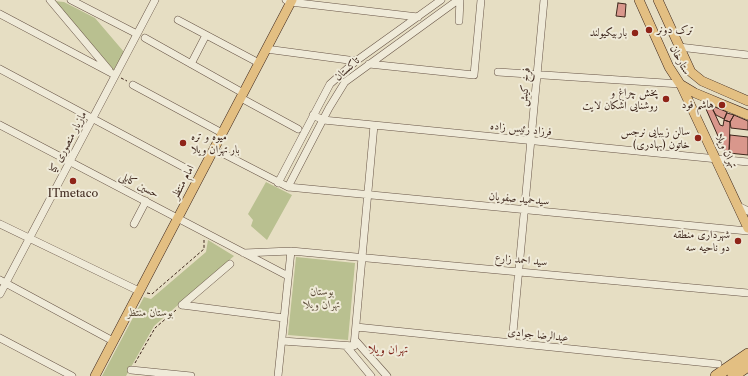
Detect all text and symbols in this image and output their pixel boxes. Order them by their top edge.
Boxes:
place label: ترک دونر [657,23,694,37]
marker: ترک دونر [644,25,654,35]
place label: باربیکیولند [590,26,627,40]
marker: باربیکیولند [630,28,640,38]
street label: ستارخان [667,43,693,77]
street label: تاکستان [332,54,362,84]
street label: فرخ کیش [517,67,533,107]
place label: پخش چراغ و روشنایی اشکان لایت [582,86,658,112]
marker: پخش چراغ و روشنایی اشکان لایت [661,94,671,104]
place label: هاشم فود [682,98,714,112]
marker: هاشم فود [717,100,727,110]
street label: مازیار منصوری کیا [46,109,90,175]
street label: فرزاد رئیس زاده [489,119,553,139]
place label: سالن زیبایی نرجس خاتون (بهادری) [621,125,690,151]
place label: میوه و تره بار تهران ویلا [191,130,240,156]
street label: تهران ویلا [712,132,740,170]
marker: سالن زیبایی نرجس خاتون (بهادری) [693,133,703,143]
marker: میوه و تره بار تهران ویلا [178,138,188,148]
street label: امام منتظر [169,163,197,201]
street label: حسین کابلی [117,169,161,201]
marker: ITmetaco [68,176,78,186]
place label: ITmetaco [48,187,98,201]
street label: سیدحمید صفویان [488,190,550,208]
place label: شهرداری منطقه دو ناحیه سه [673,228,730,254]
marker: شهرداری منطقه دو ناحیه سه [733,236,743,246]
street label: سید احمد زارع [494,251,548,269]
park label: بوستان تهران ویلا [304,285,340,311]
park label: بوستان منتظر [127,306,173,320]
street label: عبدالرضا جوادی [507,325,569,345]
district label: تهران ویلا [368,343,408,357]

